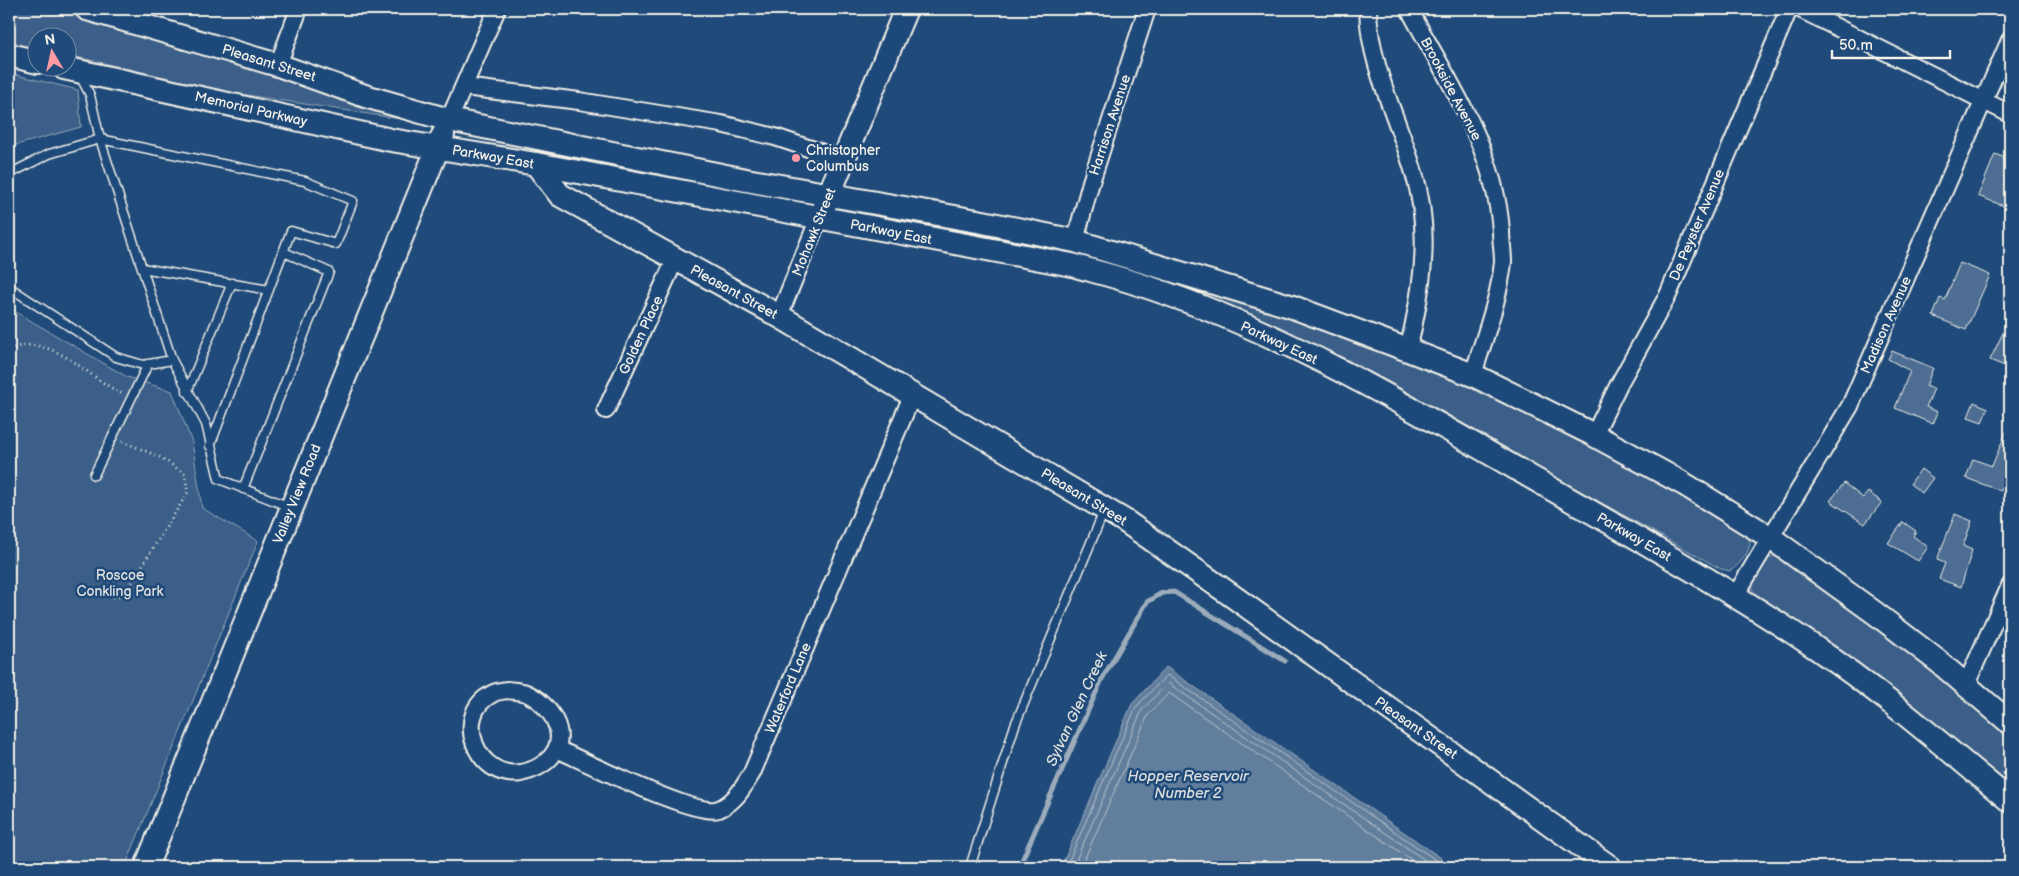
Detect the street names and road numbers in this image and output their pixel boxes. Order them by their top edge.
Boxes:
street label: Brookside Avenue [1417,34,1485,144]
street label: Pleasant Street [220,41,319,86]
street label: Harrison Avenue [1086,72,1134,178]
street label: Memorial Parkway [193,88,309,130]
street label: Parkway East [451,141,536,173]
street label: De Peyster Avenue [1666,167,1728,283]
street label: Mohawk Street [789,185,840,279]
street label: Parkway East [849,216,934,248]
street label: Pleasant Street [687,261,781,323]
street label: Madison Avenue [1857,274,1915,376]
street label: Golden Place [615,293,667,377]
street label: Parkway East [1238,318,1321,369]
street label: Valley View Road [269,442,325,546]
street label: Pleasant Street [1038,465,1131,530]
street label: Parkway East [1594,509,1675,565]
street label: Waterford Lane [761,640,815,736]
street label: Pleasant Street [1371,693,1461,763]

